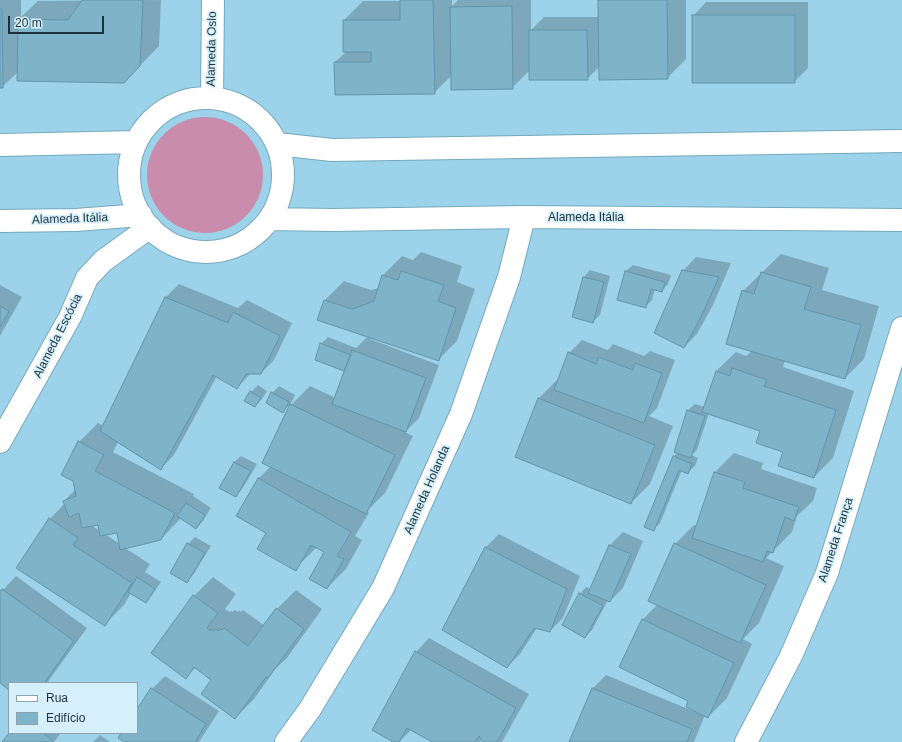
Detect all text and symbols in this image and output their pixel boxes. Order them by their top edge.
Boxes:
scale bar [10,8,106,34]
street label: Alameda Oslo [204,11,220,87]
text: 20 m [15,16,42,30]
street label: Alameda Itália [32,210,108,228]
street label: Alameda Itália [548,211,624,225]
street label: Alameda Escócia [31,291,85,381]
street label: Alameda Holanda [401,443,453,537]
street label: Alameda França [816,496,856,584]
legend [8,682,138,734]
text: Rua [46,691,68,705]
text: Edifício [46,711,85,725]

